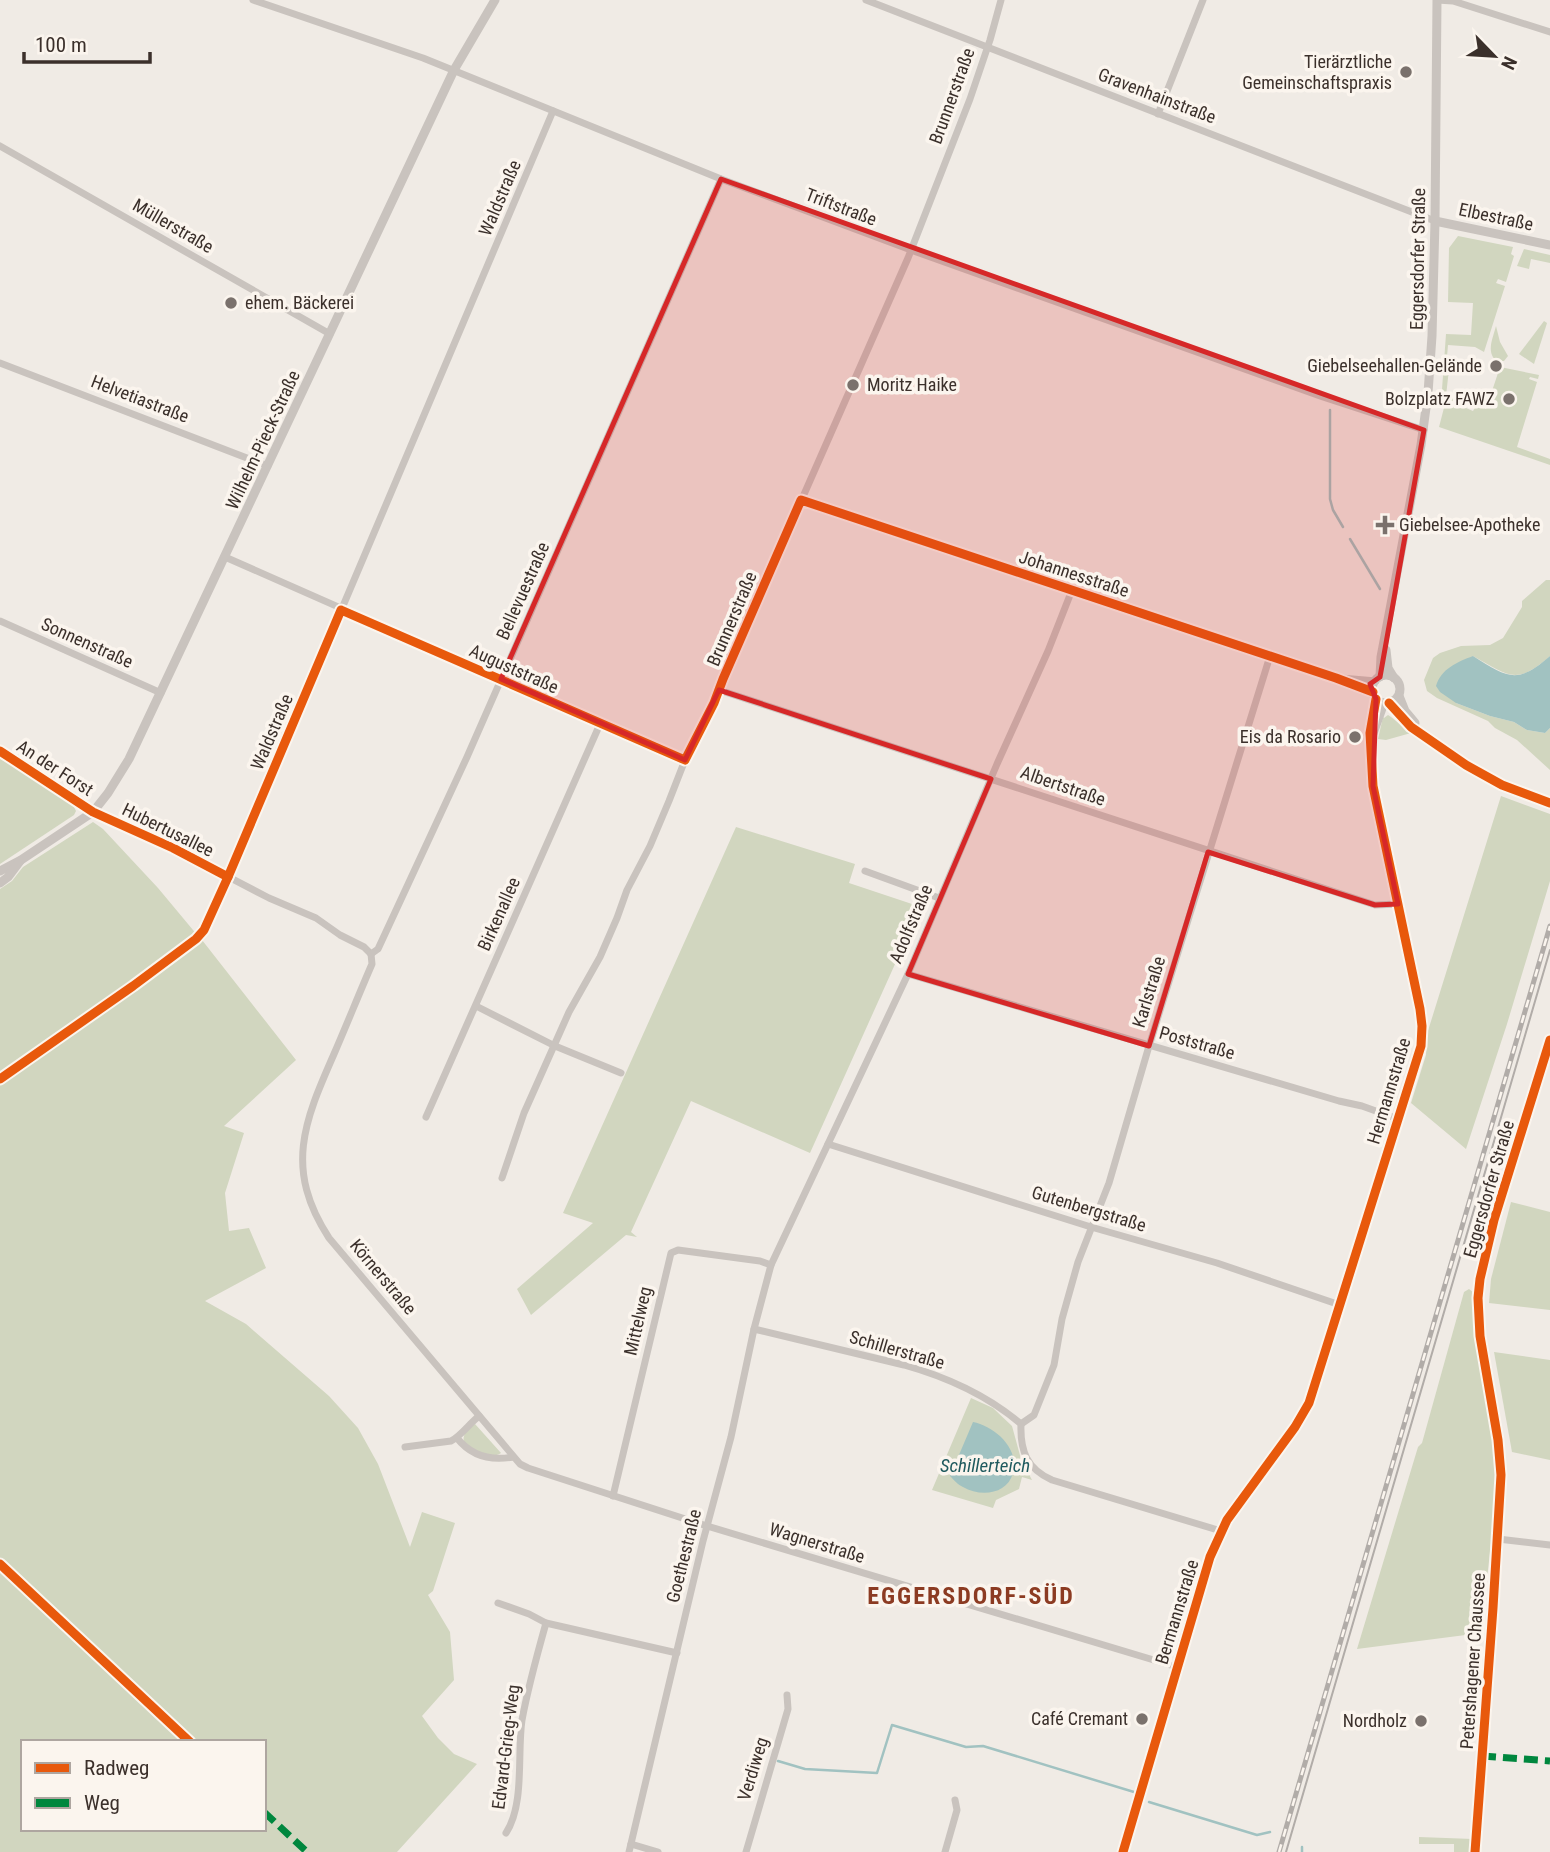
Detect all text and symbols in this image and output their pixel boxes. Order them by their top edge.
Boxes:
scale bar [24,21,150,65]
north arrow [1459,21,1529,91]
text: 100 m [35,33,87,57]
street label: Brunnerstraße [924,45,979,147]
place label: Tierärztliche Gemeinschaftspraxis [1242,51,1392,93]
text: N [1496,53,1522,73]
street label: Gravenhainstraße [1095,63,1219,128]
marker: Tierärztliche Gemeinschaftspraxis [1398,64,1414,80]
street label: Waldstraße [474,157,525,239]
street label: Triftstraße [803,183,880,230]
street label: Eggersdorfer Straße [1406,188,1429,330]
street label: Müllerstraße [129,194,217,257]
street label: Elbestraße [1457,198,1535,235]
place label: ehem. Bäckerei [245,292,354,313]
marker: ehem. Bäckerei [223,295,239,311]
place label: Giebelseehallen-Gelände [1307,355,1482,376]
marker: Giebelseehallen-Gelände [1488,358,1504,374]
street label: Wilhelm-Pieck-Straße [221,367,304,513]
street label: Helvetiastraße [88,370,192,427]
place label: Moritz Haike [867,374,957,395]
marker: Moritz Haike [845,377,861,393]
place label: Bolzplatz FAWZ [1385,388,1495,409]
marker: Bolzplatz FAWZ [1501,391,1517,407]
place label: Giebelsee-Apotheke [1399,514,1540,535]
marker: Giebelsee-Apotheke [1377,517,1393,533]
street label: Bellevuestraße [492,539,553,643]
street label: Johannesstraße [1017,546,1132,601]
street label: Brunnerstraße [702,568,761,669]
street label: Sonnenstraße [38,613,136,672]
street label: Auguststraße [466,640,562,698]
street label: Waldstraße [246,691,297,773]
place label: Eis da Rosario [1240,726,1341,747]
marker: Eis da Rosario [1347,729,1363,745]
street label: An der Forst [13,735,97,800]
street label: Albertstraße [1018,761,1108,810]
street label: Hubertusallee [119,798,217,861]
street label: Birkenallee [473,874,524,954]
street label: Adolfstraße [885,881,936,966]
street label: Karlstraße [1128,954,1169,1030]
street label: Poststraße [1157,1022,1237,1063]
street label: Hermannstraße [1362,1035,1415,1146]
street label: Eggersdorfer Straße [1459,1118,1518,1260]
street label: Gutenbergstraße [1029,1181,1149,1236]
street label: Körnerstraße [346,1235,421,1319]
street label: Mittelweg [619,1284,656,1357]
street label: Schillerstraße [847,1326,947,1373]
water label: Schillerteich [940,1454,1030,1477]
street label: Goethestraße [662,1507,705,1605]
street label: Wagnerstraße [767,1518,867,1567]
street label: Bermannstraße [1151,1557,1202,1667]
street label: Petershagener Chaussee [1456,1572,1489,1750]
district label: EGGERSDORF-SÜD [867,1582,1075,1610]
street label: Edvard-Grieg-Weg [487,1683,524,1810]
place label: Café Cremant [1031,1708,1128,1729]
place label: Nordholz [1343,1710,1407,1731]
marker: Café Cremant [1134,1711,1150,1727]
marker: Nordholz [1413,1713,1429,1729]
street label: Verdiweg [733,1734,772,1803]
legend [21,1740,266,1831]
text: Radweg [84,1756,149,1780]
text: Weg [84,1791,120,1815]

